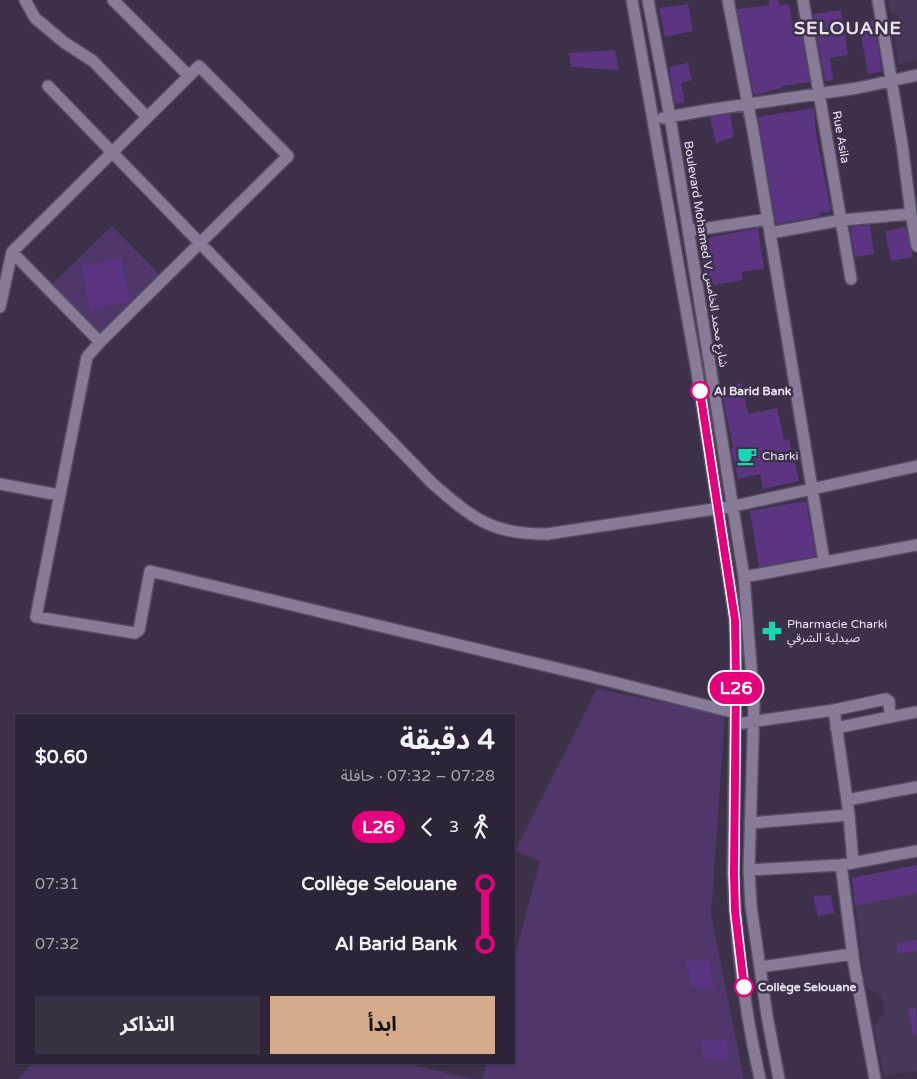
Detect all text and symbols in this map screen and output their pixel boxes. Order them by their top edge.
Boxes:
district label: SELOUANE [794,17,902,39]
street label: Rue Asila [829,110,853,164]
street label: Boulevard Mohamed V شارع محمد الخامس [679,140,731,368]
marker: Al Barid Bank [690,381,710,401]
place label: Al Barid Bank [714,384,792,398]
cafe icon: Charki [736,445,758,467]
place label: Charki [762,449,799,463]
place label: Pharmacie Charki صيدلية الشرقي [787,617,887,648]
pharmacy icon: Pharmacie Charki صيدلية الشرقي [761,620,783,642]
line badge: L26 [707,672,765,704]
text: L26 [720,677,752,699]
text: 4 دقيقة [400,723,495,757]
text: $0.60 [35,746,87,768]
text: 07:28 – 07:32 · حافلة [341,766,495,786]
icon: back [413,813,441,841]
icon: walk [467,813,495,841]
text: L26 [362,816,395,838]
text: 3 [449,817,459,837]
text: Collège Selouane [301,873,457,895]
text: 07:31 [35,874,79,894]
text: Al Barid Bank [335,933,457,955]
text: 07:32 [35,934,79,954]
marker: Collège Selouane [734,977,754,997]
place label: Collège Selouane [758,980,857,995]
button: التذاكر [35,996,260,1054]
button: ابدأ [270,996,495,1054]

